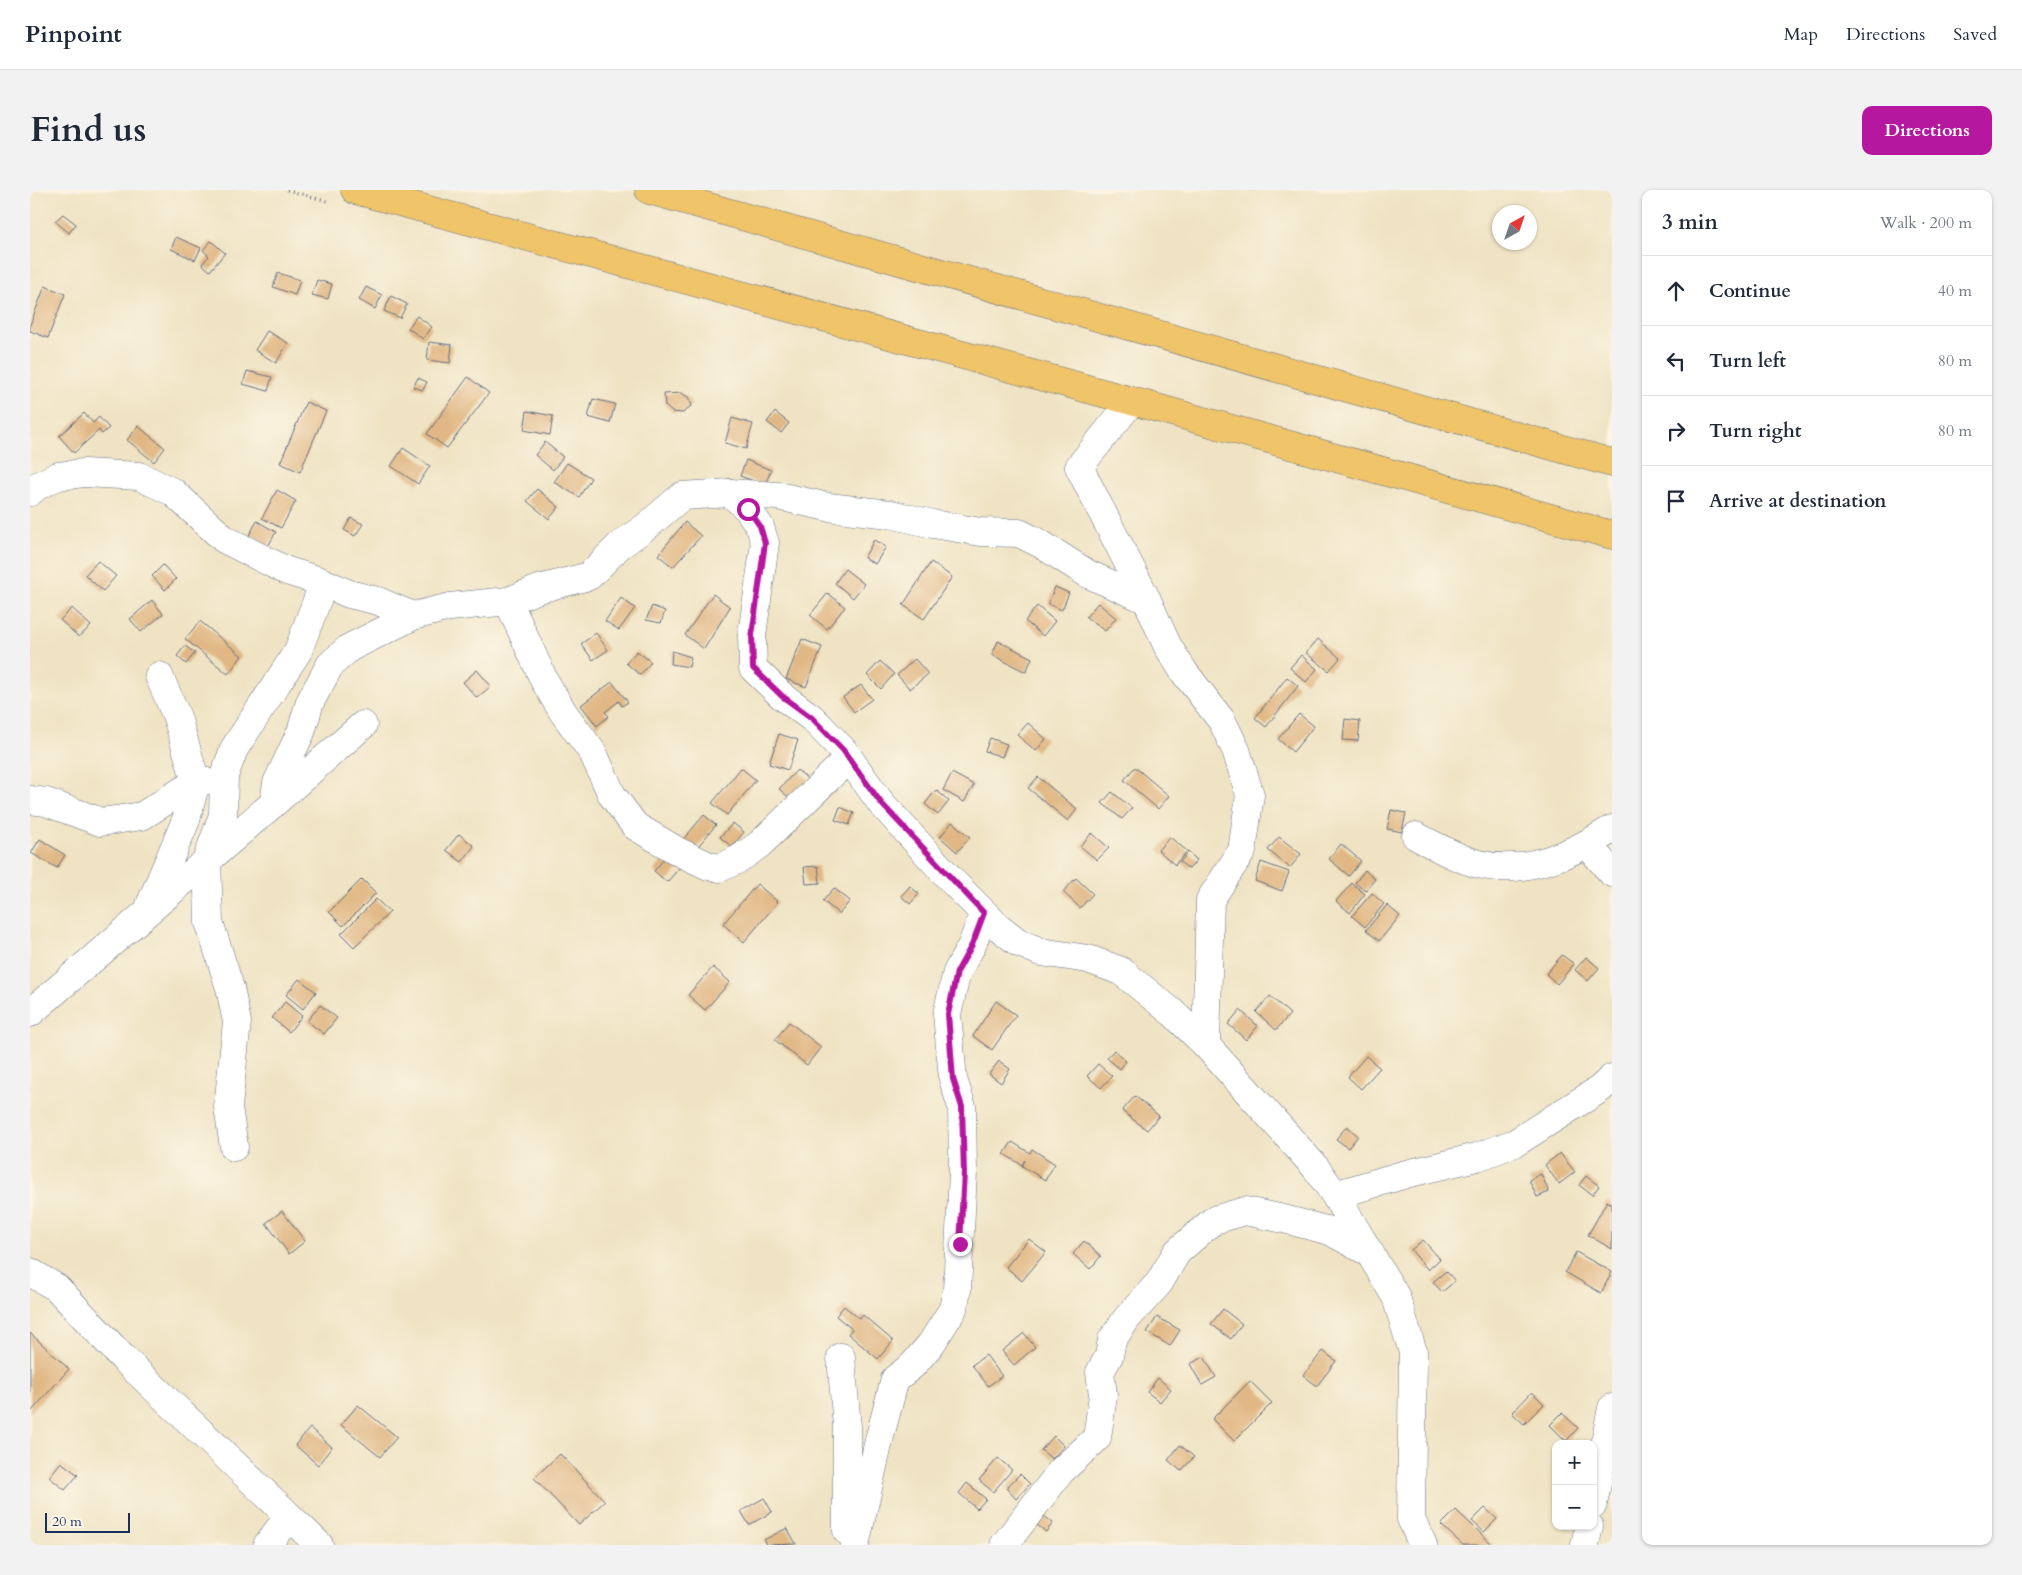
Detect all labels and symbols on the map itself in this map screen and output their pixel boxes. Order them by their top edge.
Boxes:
north arrow [1492,205,1537,250]
route start [737,498,760,521]
route end [949,1233,972,1256]
scale bar [45,1510,130,1533]

